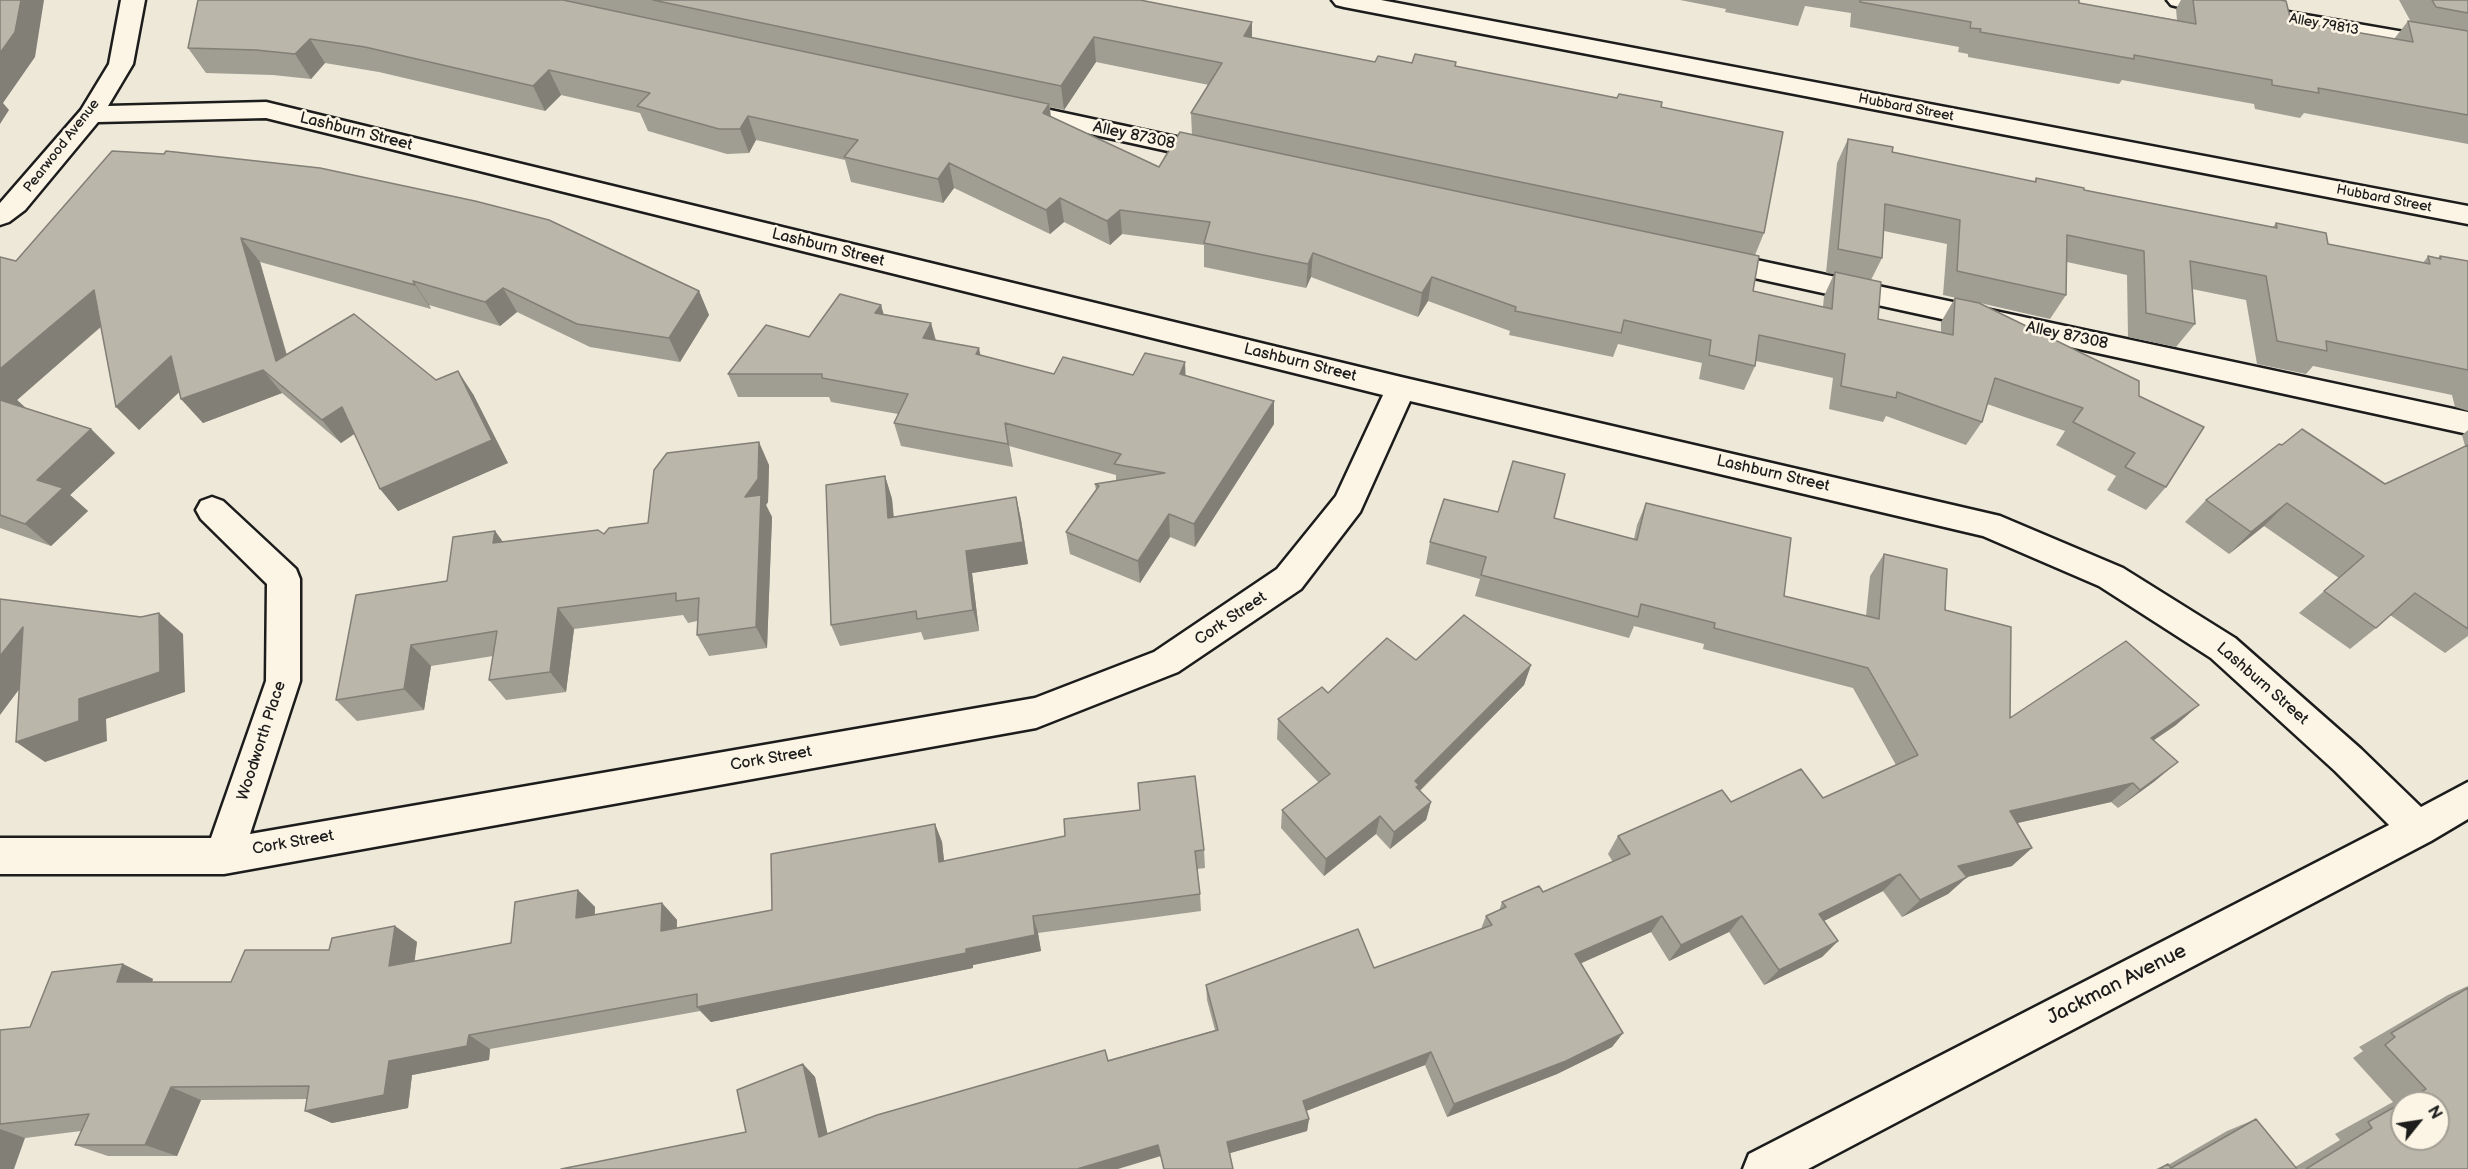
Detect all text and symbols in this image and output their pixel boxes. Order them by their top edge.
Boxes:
street label: Alley 79813 [2288,11,2360,39]
street label: Hubbard Street [1857,91,1955,125]
street label: Pearwood Avenue [20,96,104,196]
street label: Lashburn Street [298,109,414,155]
street label: Alley 87308 [1091,118,1177,154]
street label: Hubbard Street [2335,182,2433,216]
street label: Lashburn Street [770,225,886,271]
street label: Alley 87308 [2024,318,2110,354]
street label: Lashburn Street [1242,340,1358,386]
street label: Lashburn Street [1715,452,1831,496]
street label: Cork Street [1192,588,1270,650]
street label: Lashburn Street [2212,639,2312,729]
street label: Woodworth Place [234,679,290,803]
street label: Cork Street [729,742,813,776]
street label: Cork Street [251,826,335,860]
street label: Jackman Avenue [2043,939,2191,1031]
north arrow [2390,1091,2450,1151]
text: N [2423,1103,2446,1123]

